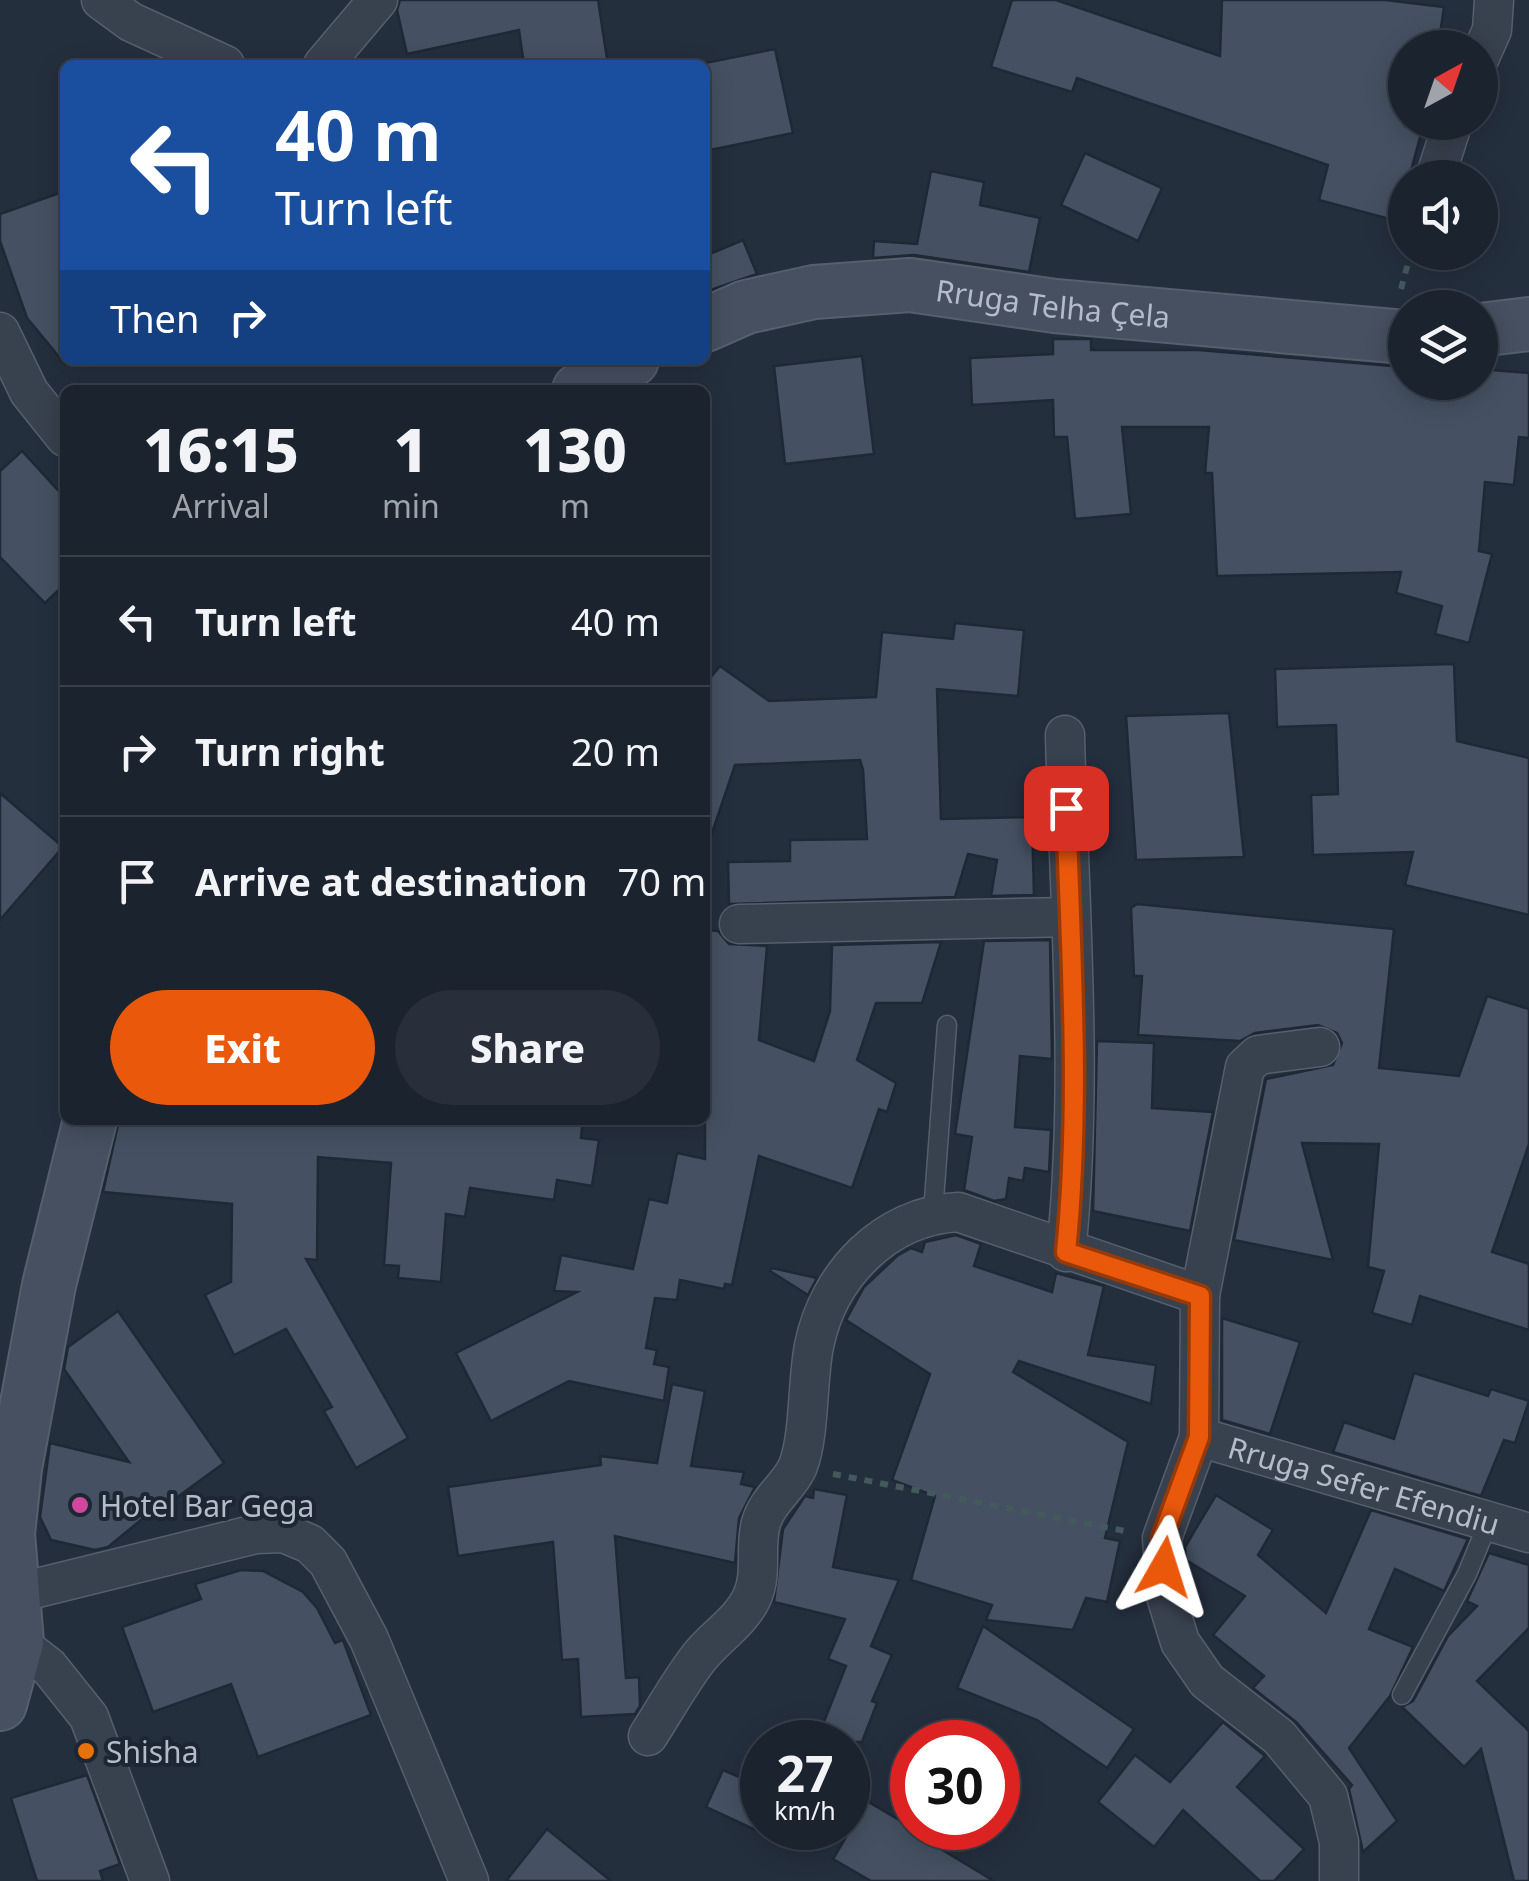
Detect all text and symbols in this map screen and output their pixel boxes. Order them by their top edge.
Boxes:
north arrow [1388,30,1498,140]
map controls [1388,30,1498,400]
text: 40 m [275,86,442,182]
icon: left [110,100,240,230]
button: sound [1388,160,1498,270]
text: Turn left [275,177,452,238]
street label: Rruga Telha Çela [933,269,1172,337]
icon: right [220,290,275,345]
button: layers [1388,290,1498,400]
text: Then [110,292,200,344]
text: 16:15 [143,408,299,490]
text: 1 [394,408,428,490]
text: 130 [523,408,627,490]
text: Arrival [172,484,270,527]
text: min [382,484,440,527]
text: m [560,484,590,527]
icon: left [110,594,165,649]
text: Turn left [195,595,357,647]
text: 40 m [571,595,660,647]
icon: right [110,724,165,779]
text: Turn right [195,725,385,777]
text: 20 m [571,725,660,777]
pin [1024,766,1109,851]
icon: arrive [1039,781,1094,836]
icon: arrive [110,854,165,909]
text: Arrive at destination [195,855,587,907]
text: 70 m [617,855,706,907]
button: Exit [110,990,375,1105]
button: Share [395,990,660,1105]
street label: Rruga Sefer Efendiu [1224,1426,1505,1544]
place label: Hotel Bar Gega [100,1485,314,1526]
marker: Hotel Bar Gega [69,1494,91,1516]
position arrow [1112,1515,1216,1619]
speed limit sign: 30 [890,1720,1020,1850]
place label: Shisha [106,1731,199,1772]
text: 27 [776,1739,834,1807]
marker: Shisha [75,1740,97,1762]
text: km/h [774,1793,836,1827]

